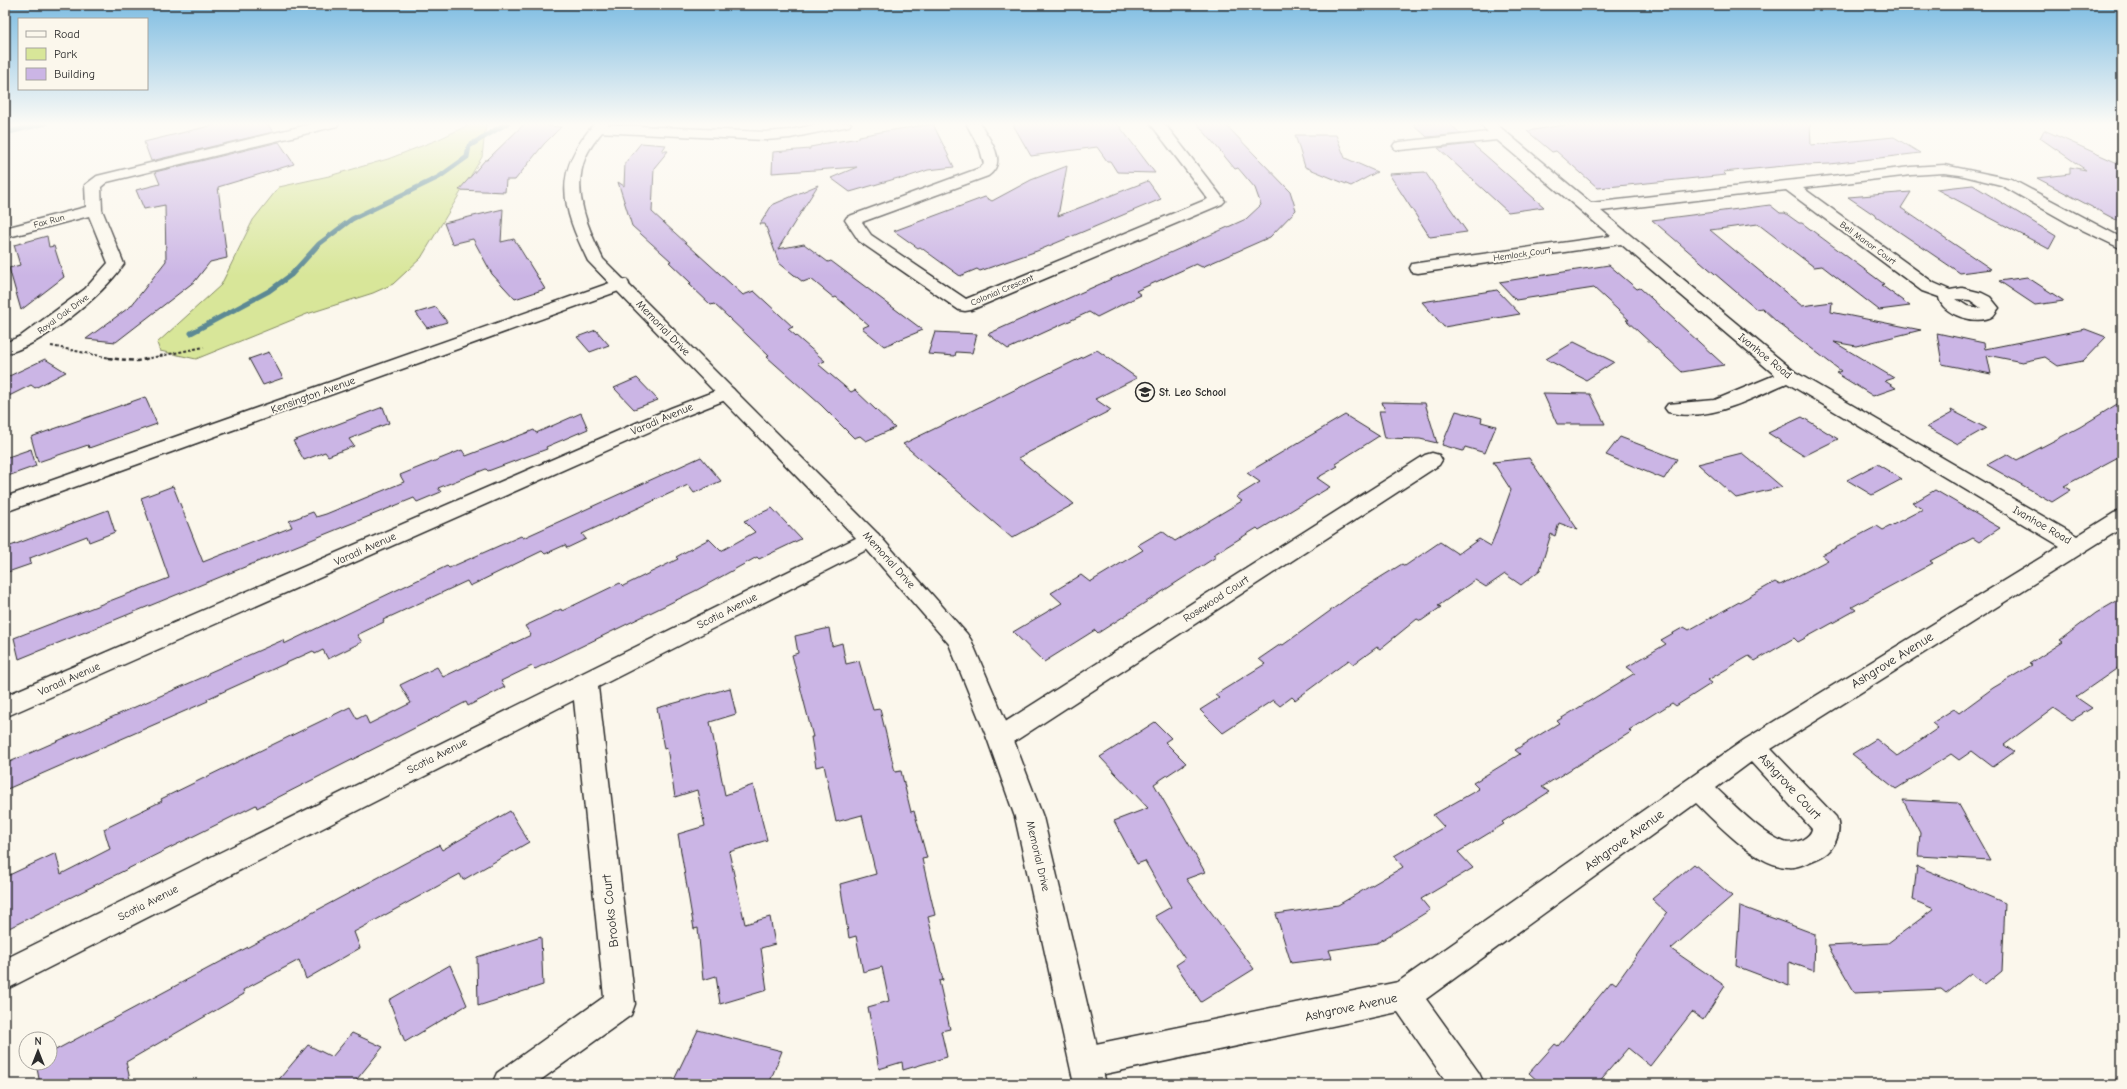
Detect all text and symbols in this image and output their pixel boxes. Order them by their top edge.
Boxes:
legend [18,18,148,90]
text: Road [54,27,80,41]
text: Park [54,47,77,61]
text: Building [54,67,95,81]
street label: Fox Run [33,212,65,230]
street label: Bell Manor Court [1838,219,1898,267]
street label: Hemlock Court [1493,245,1552,263]
street label: Colonial Crescent [969,272,1035,308]
street label: Royal Oak Drive [36,292,91,336]
street label: Memorial Drive [633,298,693,359]
street label: Ivanhoe Road [1736,330,1795,382]
street label: Kensington Avenue [269,374,357,416]
school or university icon: St. Leo School [1134,381,1156,403]
place label: St. Leo School [1159,386,1226,399]
street label: Varadi Avenue [629,400,695,438]
street label: Ivanhoe Road [2011,503,2074,547]
street label: Varadi Avenue [332,529,398,568]
street label: Memorial Drive [860,529,918,591]
street label: Rosewood Court [1181,573,1252,625]
street label: Scotia Avenue [695,590,760,632]
street label: Ashgrove Avenue [1848,628,1936,691]
street label: Varadi Avenue [36,659,102,698]
street label: Scotia Avenue [405,735,470,777]
street label: Ashgrove Court [1756,750,1825,823]
street label: Ashgrove Avenue [1582,806,1667,874]
street label: Memorial Drive [1024,819,1053,893]
street label: Brooks Court [599,873,621,948]
street label: Scotia Avenue [116,882,181,924]
street label: Ashgrove Avenue [1303,990,1399,1024]
north arrow [18,1031,58,1071]
text: N [34,1035,42,1048]

